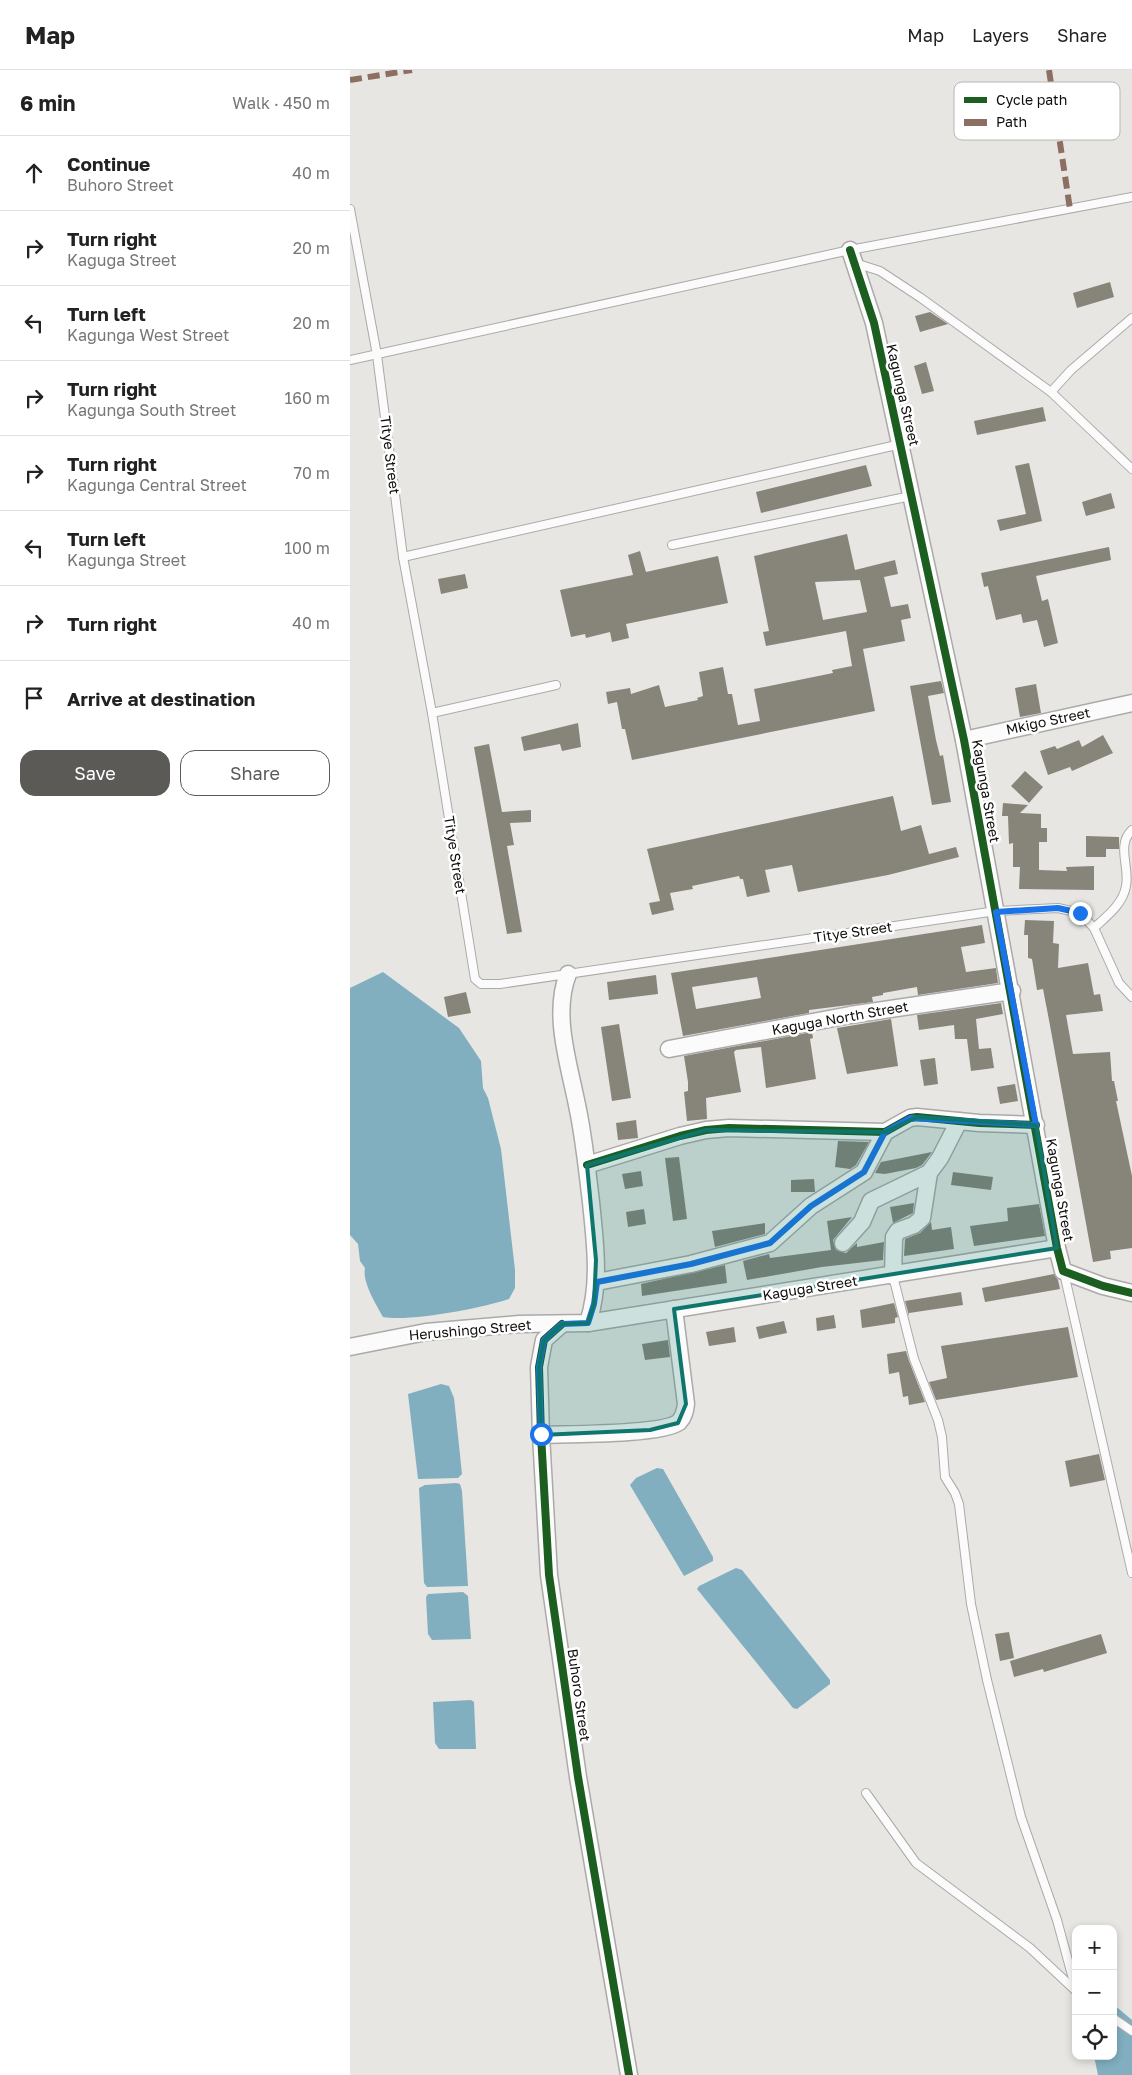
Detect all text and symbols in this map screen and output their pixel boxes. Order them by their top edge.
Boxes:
text: Map [25,20,75,49]
text: Map [907,24,944,46]
text: Layers [972,24,1029,46]
text: Share [1057,24,1107,46]
legend [954,82,1120,140]
text: 6 min [20,90,75,116]
text: Cycle path [996,91,1067,108]
text: Walk · 450 m [232,93,330,113]
text: Path [996,113,1027,130]
text: Continue [67,152,150,175]
icon: ahead [20,159,48,187]
text: 40 m [292,163,330,183]
text: Buhoro Street [67,175,174,195]
text: Turn right [67,227,157,250]
icon: right [20,234,48,262]
text: 20 m [293,238,330,258]
text: Kaguga Street [67,250,177,270]
text: Turn left [67,302,146,325]
icon: left [20,309,48,337]
text: 20 m [293,313,330,333]
text: Kagunga West Street [67,325,229,345]
street label: Kagunga Street [883,342,924,448]
text: Turn right [67,377,157,400]
icon: right [20,384,48,412]
text: 160 m [284,388,330,408]
text: Kagunga South Street [67,400,236,420]
street label: Titye Street [377,415,404,495]
text: Turn right [67,452,157,475]
icon: right [20,459,48,487]
text: 70 m [293,463,330,483]
text: Kagunga Central Street [67,475,247,495]
text: Turn left [67,527,146,550]
icon: left [20,534,48,562]
text: 100 m [284,538,330,558]
text: Kagunga Street [67,550,187,570]
icon: right [20,609,48,637]
text: Turn right [67,612,157,635]
text: 40 m [292,613,330,633]
icon: arrive [20,684,48,712]
text: Arrive at destination [67,687,255,710]
street label: Mkigo Street [1004,703,1092,738]
street label: Kagunga Street [969,738,1004,844]
button: Save [20,750,170,796]
button: Share [180,750,330,796]
street label: Titye Street [441,815,470,895]
route end [1069,902,1092,925]
street label: Titye Street [813,918,893,945]
street label: Kaguga North Street [770,997,910,1038]
street label: Kagunga Street [1043,1137,1078,1243]
street label: Kaguga Street [761,1272,859,1303]
street label: Herushingo Street [408,1316,532,1343]
route start [530,1423,553,1446]
street label: Buhoro Street [565,1647,594,1742]
map controls [1072,1925,1117,2060]
button: + [1072,1925,1117,1970]
button: − [1072,1970,1117,2015]
button: locate [1072,2015,1117,2060]

